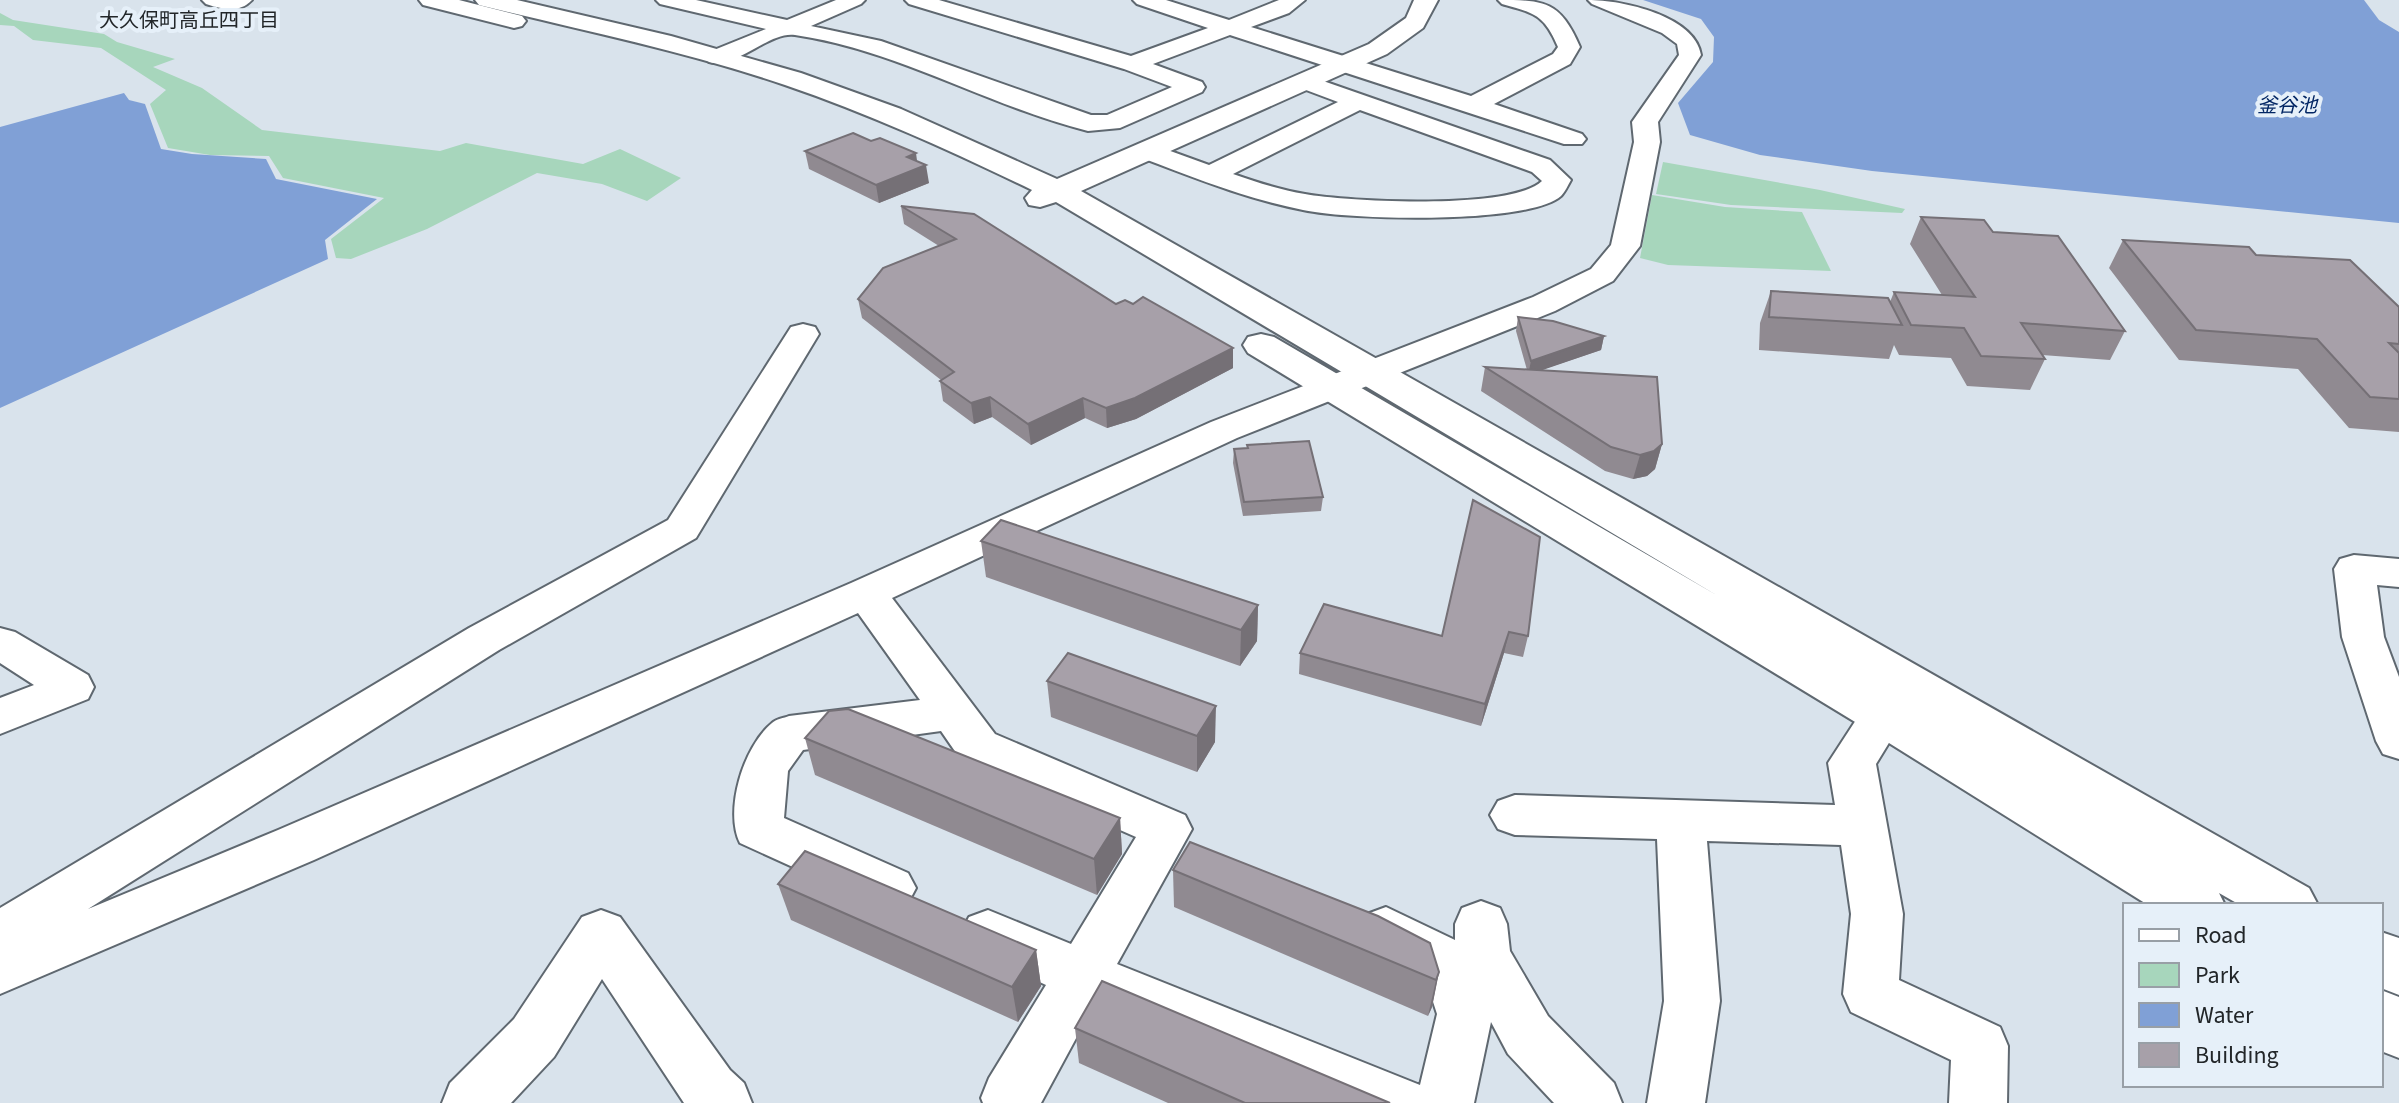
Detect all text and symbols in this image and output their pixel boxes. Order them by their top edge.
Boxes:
district label: 大久保町高丘四丁目 [99,7,279,35]
water label: 釜谷池 [2257,92,2319,120]
legend [2123,903,2383,1087]
text: Road [2195,918,2247,953]
text: Park [2195,958,2240,993]
text: Water [2195,998,2254,1033]
text: Building [2195,1038,2279,1073]

